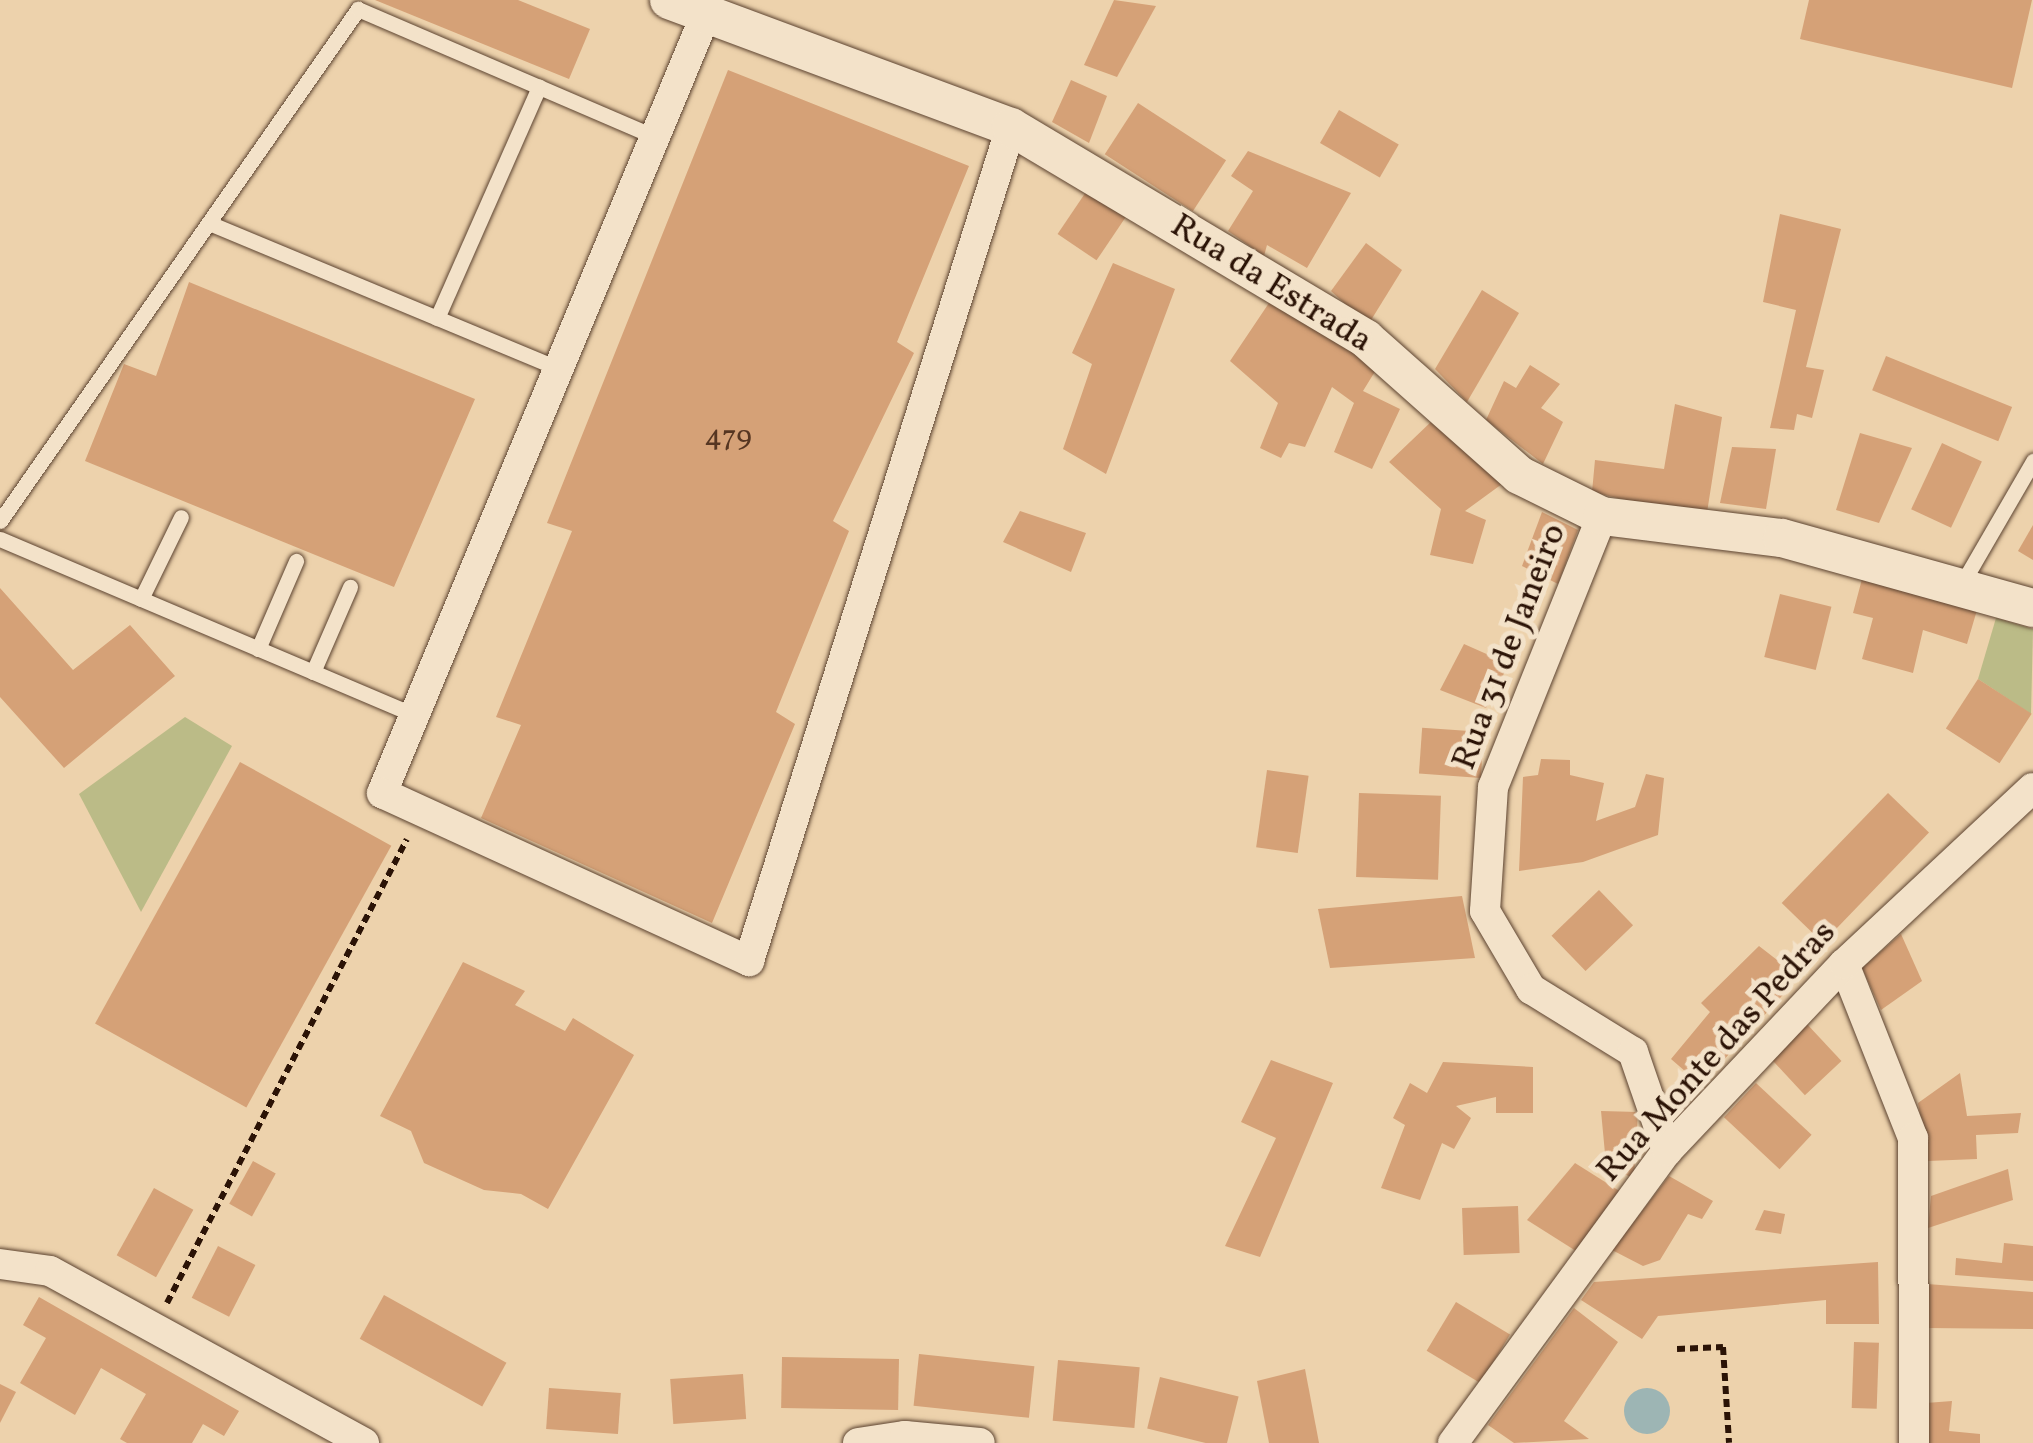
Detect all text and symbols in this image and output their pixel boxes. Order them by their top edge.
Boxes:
street label: Rua da Estrada [1162,205,1380,363]
house number: 479 [704,419,752,455]
street label: Rua 31 de Janeiro [1444,518,1576,776]
street label: Rua Monte das Pedras [1589,913,1845,1191]

